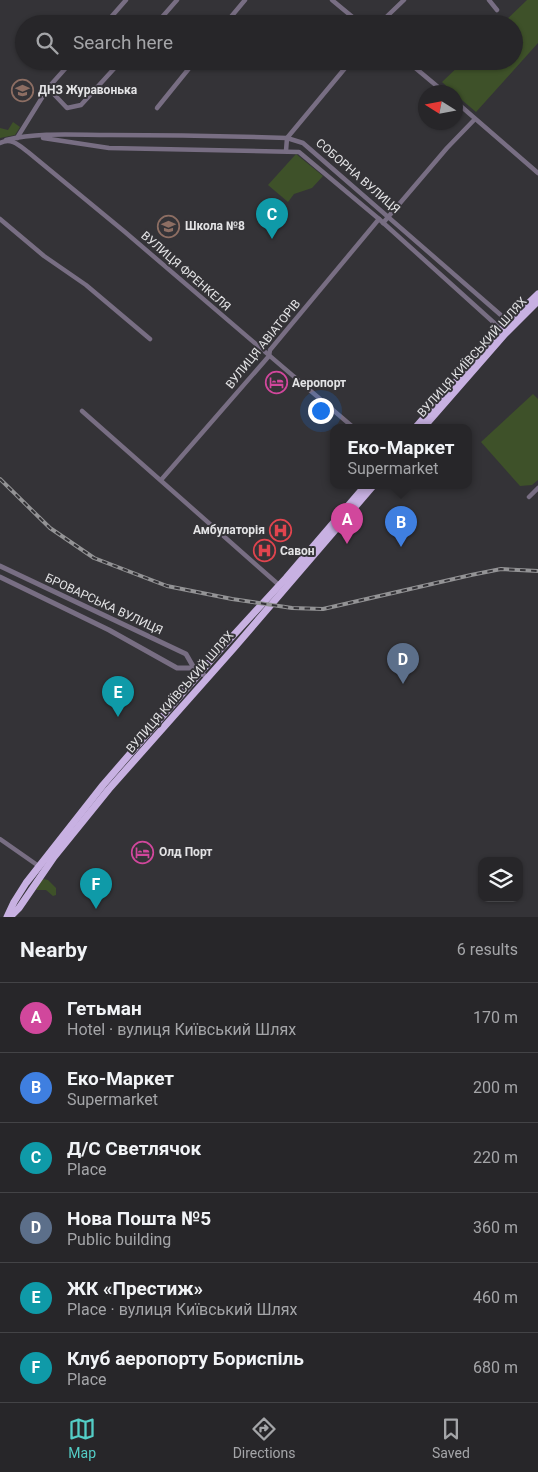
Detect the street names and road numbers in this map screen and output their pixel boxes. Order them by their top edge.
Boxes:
street label: СОБОРНА ВУЛИЦЯ [313,136,403,216]
street label: ВУЛИЦЯ ФРЕНКЕЛЯ [138,228,234,314]
street label: ВУЛИЦЯ КИЇВСЬКИЙ ШЛЯХ [414,293,530,420]
street label: ВУЛИЦЯ АВІАТОРІВ [223,297,303,391]
street label: БРОВАРСЬКА ВУЛИЦЯ [43,571,165,637]
street label: ВУЛИЦЯ КИЇВСЬКИЙ ШЛЯХ [123,627,237,756]

